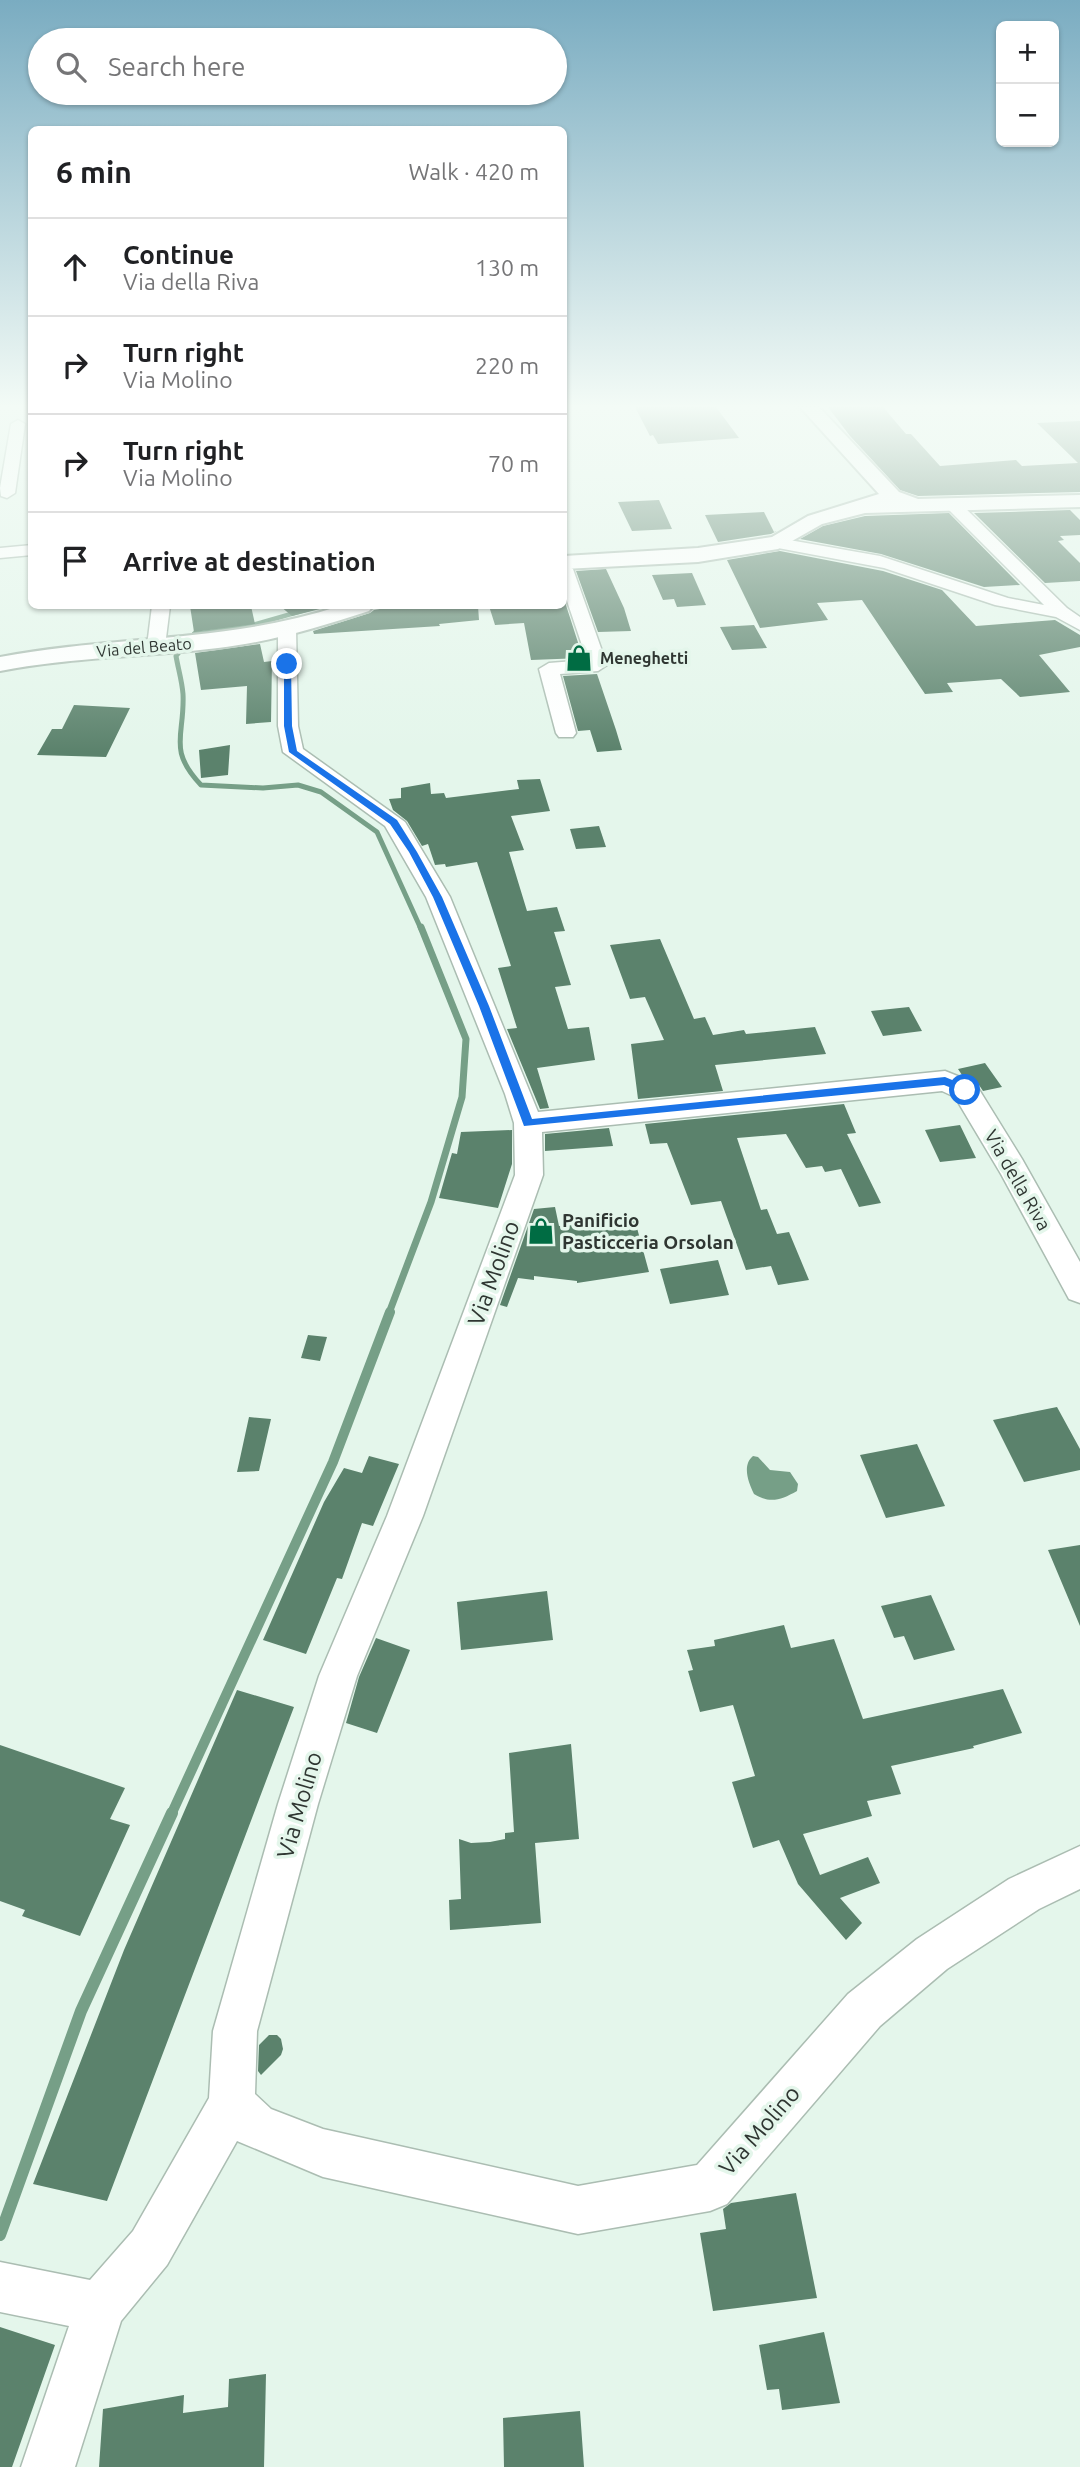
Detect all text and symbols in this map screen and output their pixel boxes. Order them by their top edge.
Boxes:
map controls [996,21,1059,147]
button: + [996,21,1059,84]
search box [28,28,567,105]
icon: search [52,48,90,86]
text: Search here [108,52,245,81]
button: − [996,84,1059,147]
text: 6 min [56,155,132,189]
text: Walk · 420 m [408,159,539,184]
text: Continue [123,240,234,269]
icon: ahead [56,248,94,286]
text: 130 m [475,255,539,280]
text: Via della Riva [123,269,259,294]
text: Turn right [123,338,244,367]
icon: right [56,346,94,384]
text: 220 m [475,353,539,378]
text: Via Molino [123,367,233,392]
text: Turn right [123,436,244,465]
icon: right [56,444,94,482]
text: 70 m [488,451,539,476]
text: Via Molino [123,465,233,490]
icon: arrive [56,542,94,580]
text: Arrive at destination [123,547,376,576]
street label: Via del Beato [96,634,192,660]
shop icon: Meneghetti [564,643,594,673]
route end [271,648,302,679]
place label: Meneghetti [600,649,688,667]
route start [949,1074,980,1105]
street label: Via della Riva [980,1126,1056,1234]
place label: Panificio Pasticceria Orsolan [562,1209,734,1253]
shop icon: Panificio Pasticceria Orsolan [526,1216,556,1246]
street label: Via Molino [462,1217,524,1329]
street label: Via Molino [272,1749,326,1861]
street label: Via Molino [714,2080,804,2180]

